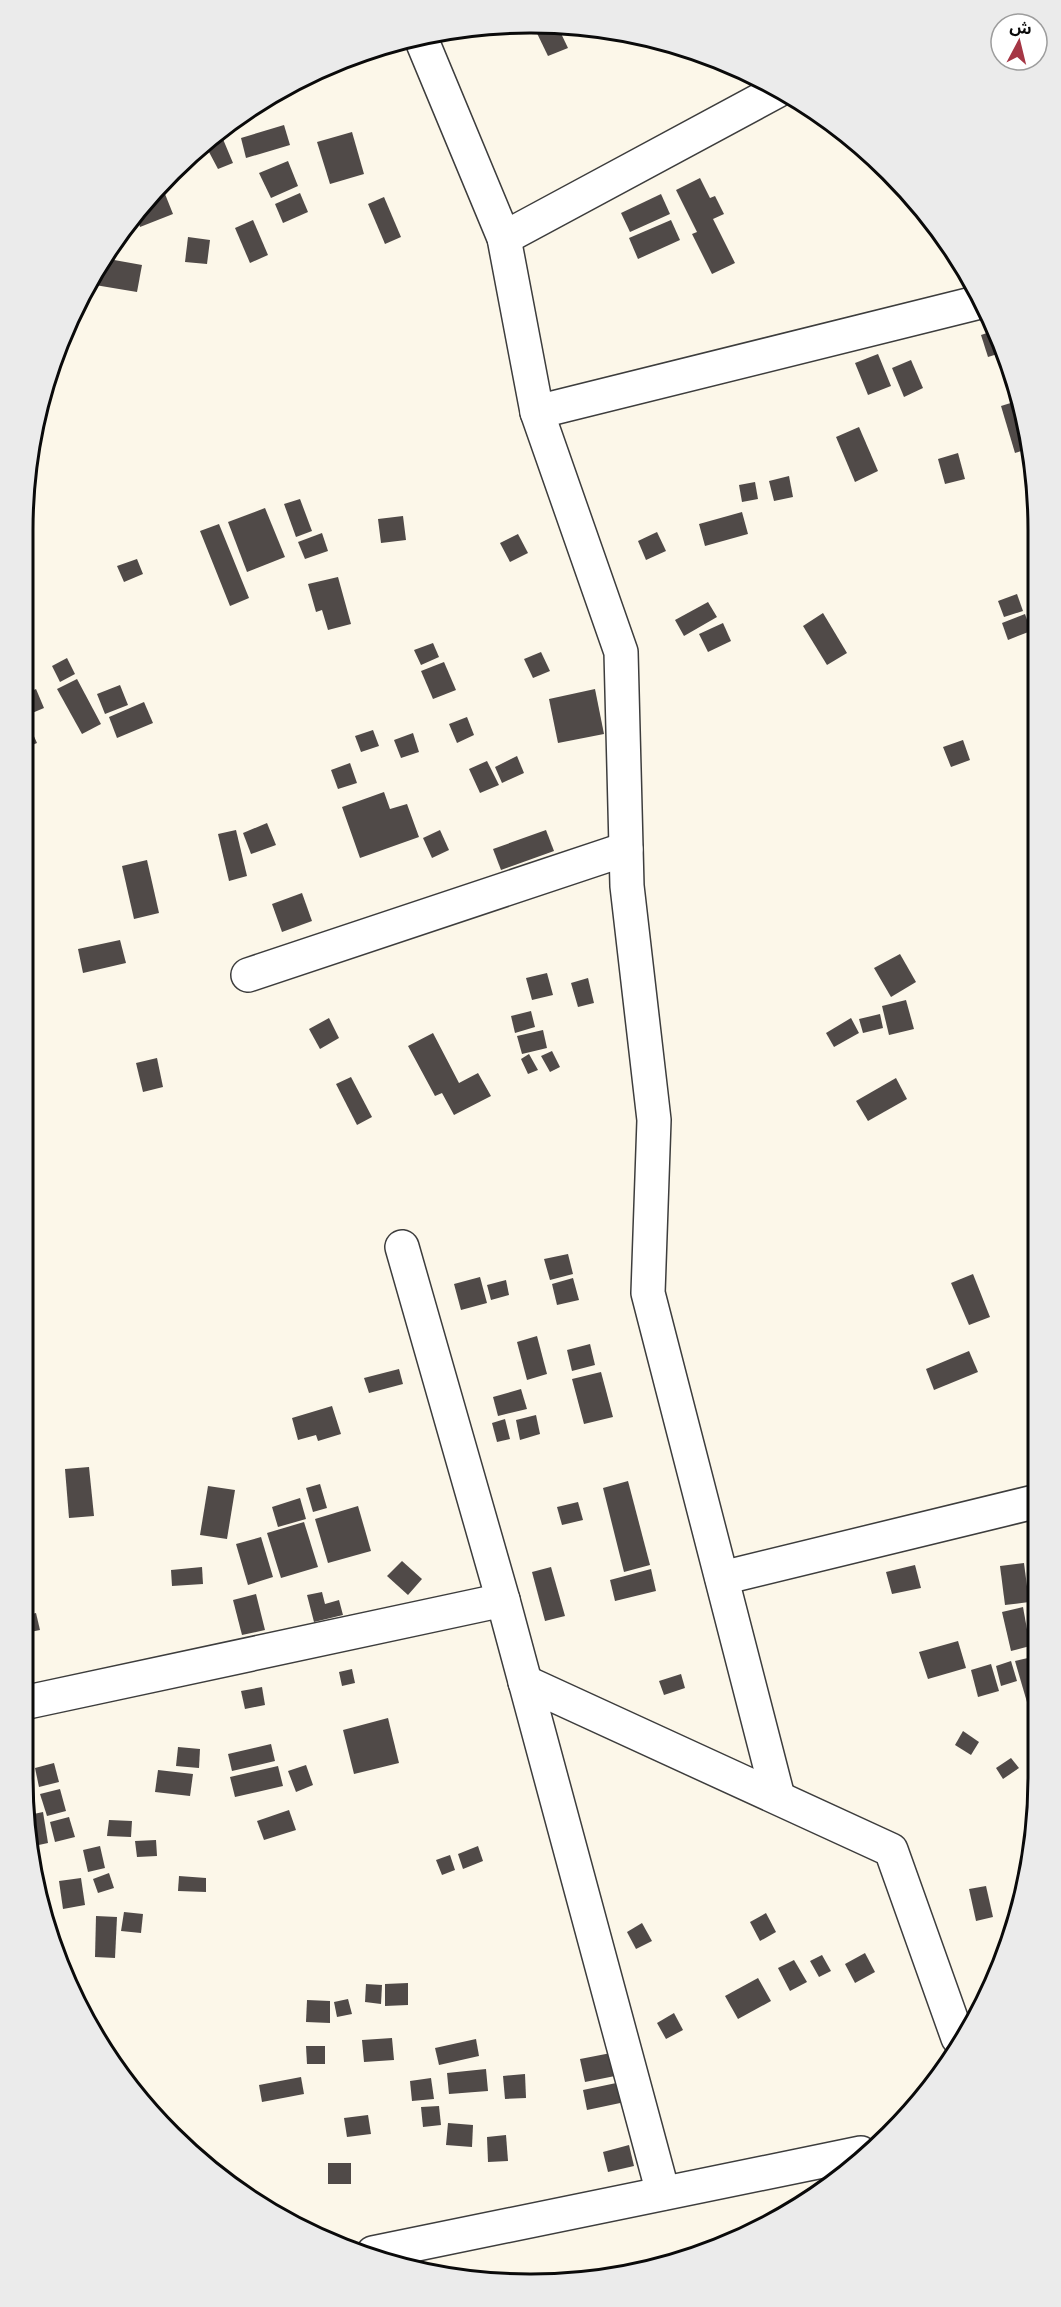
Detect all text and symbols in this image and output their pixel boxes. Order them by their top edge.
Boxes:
north arrow [989,12,1049,72]
text: ش [1009,18,1033,38]

